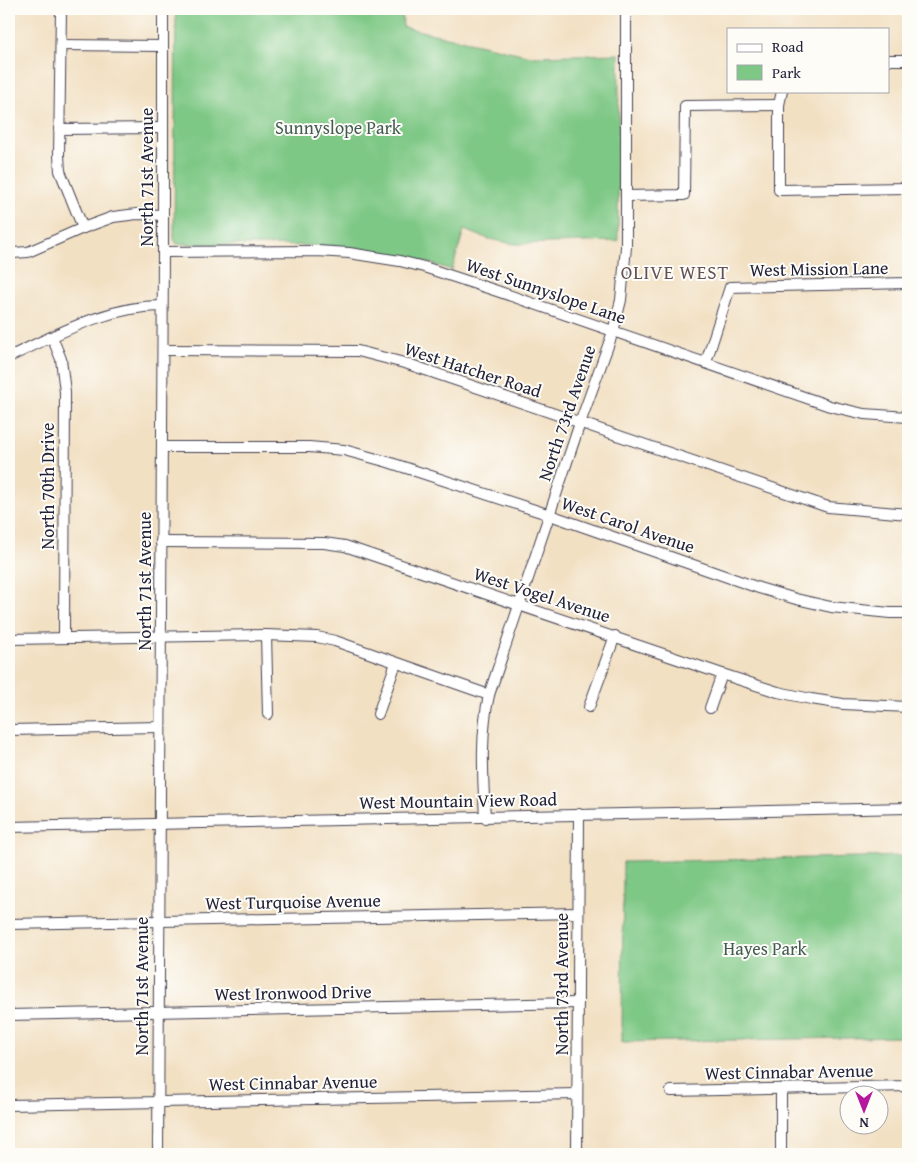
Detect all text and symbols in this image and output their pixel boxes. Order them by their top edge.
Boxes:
legend [727,28,890,92]
text: Road [772,36,803,57]
text: Park [772,62,801,83]
street label: North 71st Avenue [133,108,160,246]
park label: Sunnyslope Park [275,114,402,141]
street label: West Sunnyslope Lane [463,250,630,331]
street label: West Mission Lane [749,254,889,283]
district label: OLIVE WEST [621,258,729,286]
street label: West Hatcher Road [401,335,546,405]
street label: North 73rd Avenue [531,341,602,484]
street label: North 70th Drive [34,423,61,549]
street label: West Carol Avenue [558,489,698,560]
street label: North 71st Avenue [131,512,158,650]
street label: West Vogel Avenue [470,560,614,629]
street label: West Mountain View Road [359,785,558,816]
street label: West Turquoise Avenue [205,886,381,917]
street label: North 73rd Avenue [548,913,575,1055]
street label: North 71st Avenue [128,917,155,1055]
park label: Hayes Park [723,935,808,962]
street label: West Ironwood Drive [214,978,372,1007]
street label: West Cinnabar Avenue [704,1057,874,1086]
street label: West Cinnabar Avenue [208,1068,378,1097]
north arrow [840,1086,890,1136]
text: N [859,1113,869,1133]

